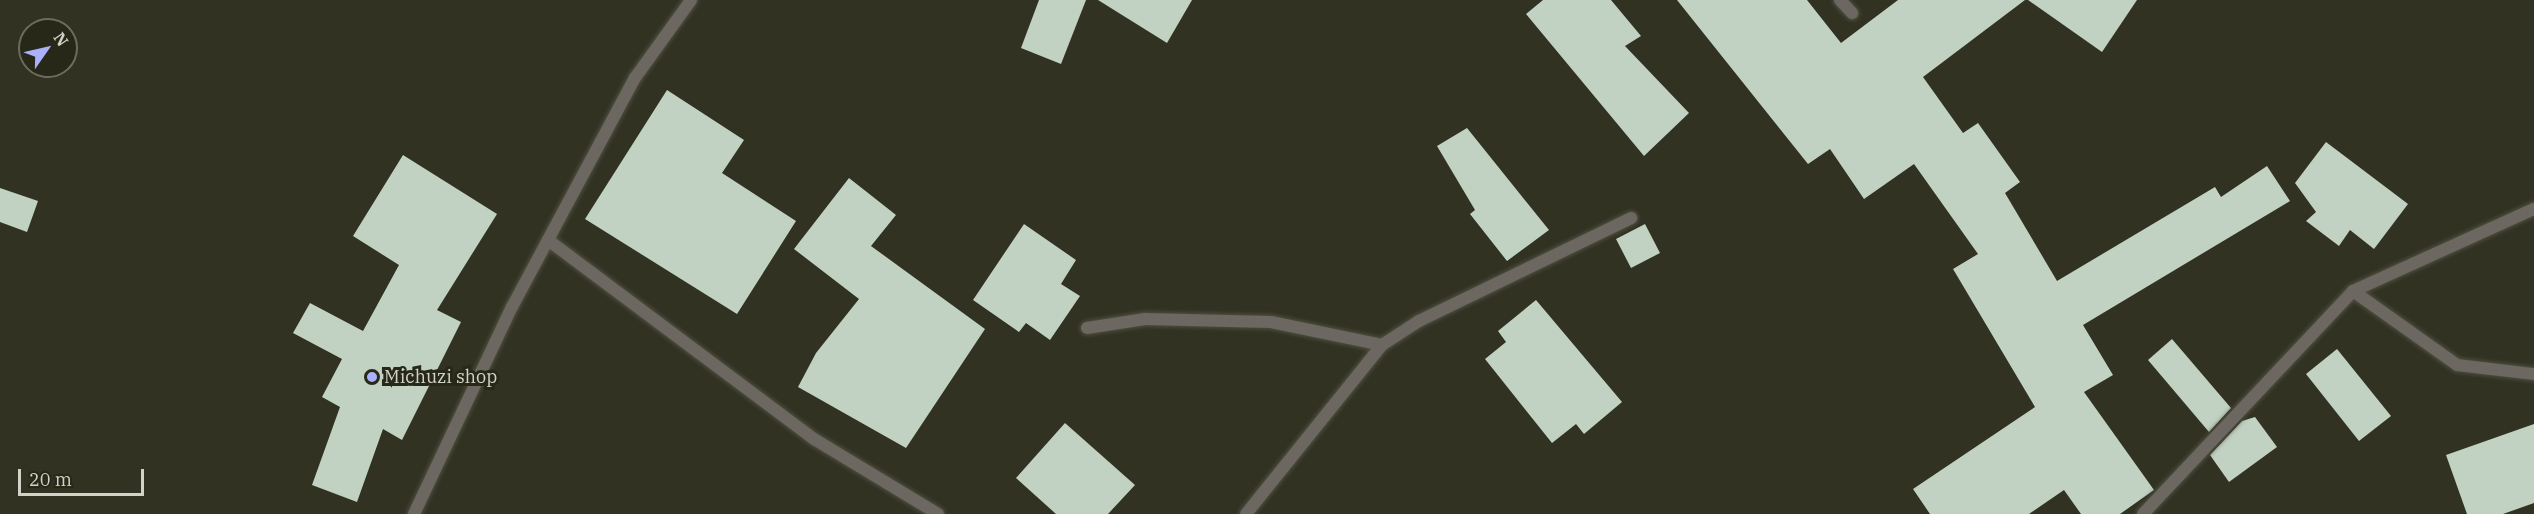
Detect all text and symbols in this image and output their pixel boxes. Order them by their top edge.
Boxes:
north arrow [18,18,78,78]
text: N [49,28,73,50]
place label: Michuzi shop [384,366,497,388]
marker: Michuzi shop [365,370,379,384]
scale bar [21,457,147,495]
text: 20 m [29,468,72,491]

